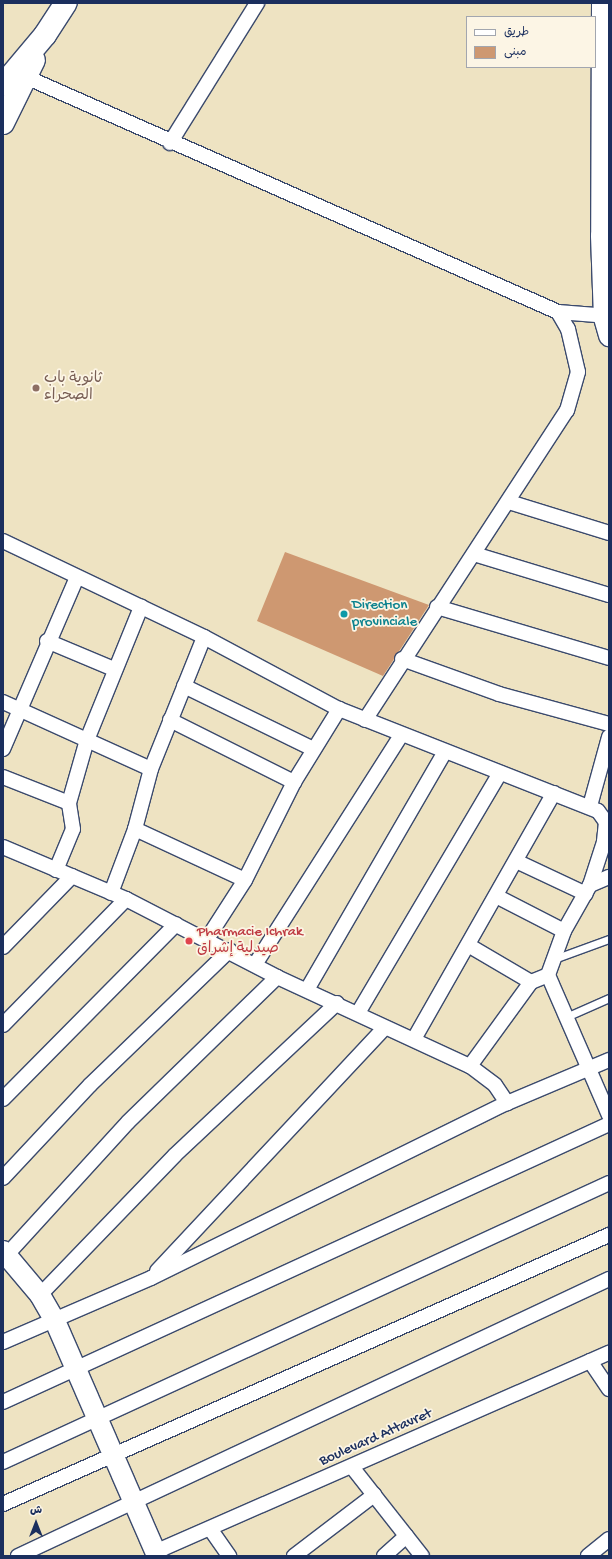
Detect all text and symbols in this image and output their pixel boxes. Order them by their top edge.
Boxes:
legend [466,16,596,68]
text: طريق [504,26,529,40]
text: مبنى [504,46,527,60]
place label: ثانوية باب الصحراء [44,370,102,405]
marker: ثانوية باب الصحراء [31,383,41,393]
place label: Direction provinciale [352,596,417,631]
marker: Direction provinciale [339,609,349,619]
place label: Pharmacie Ichrak صيدلية إشراق [197,923,303,958]
marker: Pharmacie Ichrak صيدلية إشراق [184,936,194,946]
street label: Boulevard Attavret [317,1405,435,1471]
north arrow [16,1503,56,1543]
text: ش [30,1505,42,1517]

